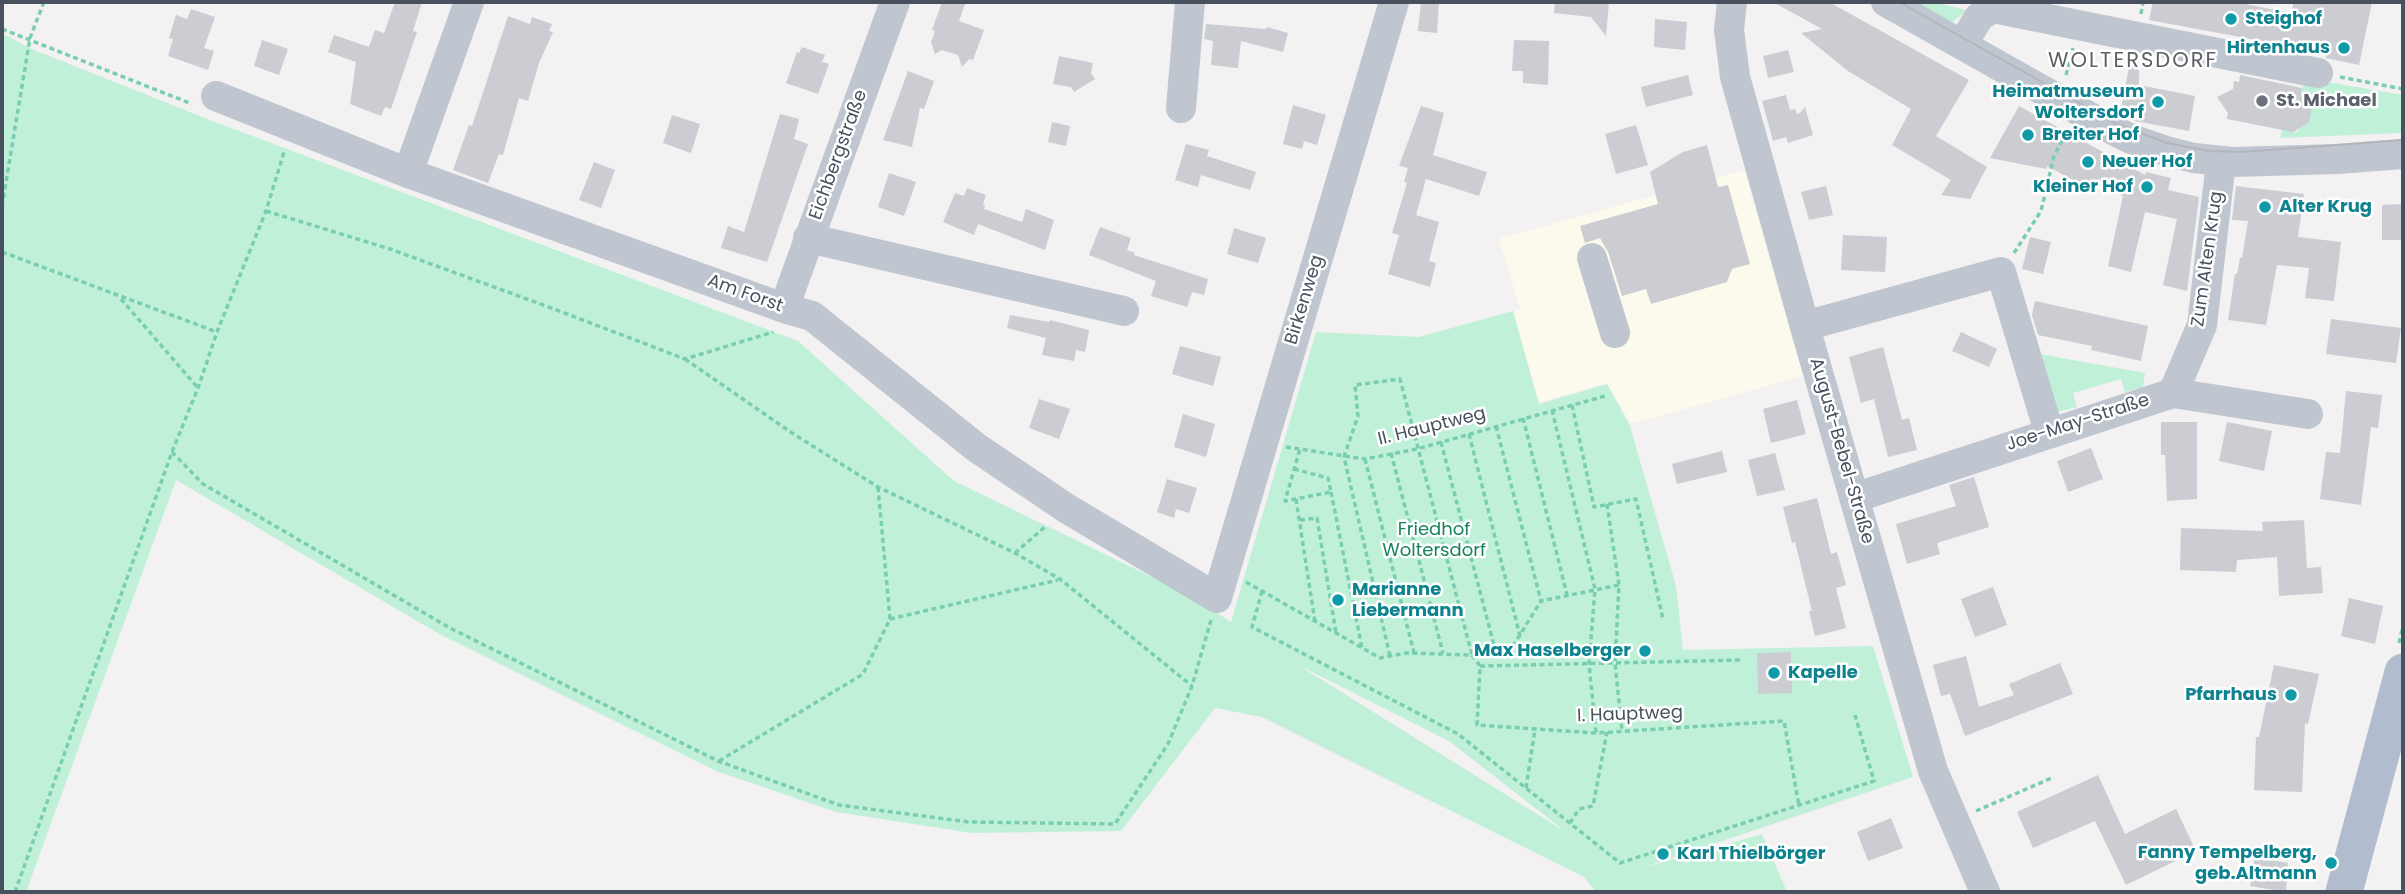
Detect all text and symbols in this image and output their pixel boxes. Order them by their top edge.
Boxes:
place label: Steighof [2245,8,2322,30]
marker: Steighof [2223,11,2239,27]
place label: Hirtenhaus [2227,37,2330,59]
marker: Hirtenhaus [2336,40,2352,56]
district label: WOLTERSDORF [2049,49,2217,75]
place label: Heimatmuseum Woltersdorf [1992,81,2144,124]
street label: Eichbergstraße [805,87,873,223]
place label: St. Michael [2276,90,2377,112]
marker: St. Michael [2254,93,2270,109]
marker: Heimatmuseum Woltersdorf [2150,94,2166,110]
place label: Breiter Hof [2042,124,2139,146]
marker: Breiter Hof [2020,127,2036,143]
place label: Neuer Hof [2102,151,2192,173]
marker: Neuer Hof [2080,154,2096,170]
place label: Kleiner Hof [2033,176,2133,198]
marker: Kleiner Hof [2139,179,2155,195]
street label: Zum Alten Krug [2188,190,2228,328]
place label: Alter Krug [2279,196,2372,218]
marker: Alter Krug [2257,199,2273,215]
street label: Birkenweg [1281,253,1329,347]
street label: Am Forst [704,270,786,318]
street label: August-Bebel-Straße [1804,356,1878,546]
street label: Joe-May-Straße [2004,390,2152,456]
street label: II. Hauptweg [1376,403,1488,451]
park label: Friedhof Woltersdorf [1382,519,1486,562]
place label: Marianne Liebermann [1352,579,1464,622]
marker: Marianne Liebermann [1330,592,1346,608]
place label: Max Haselberger [1474,640,1631,662]
marker: Max Haselberger [1637,643,1653,659]
place label: Kapelle [1788,662,1858,684]
marker: Kapelle [1766,665,1782,681]
place label: Pfarrhaus [2185,684,2277,706]
marker: Pfarrhaus [2283,687,2299,703]
street label: I. Hauptweg [1577,702,1683,728]
place label: Fanny Tempelberg, geb.Altmann [2138,842,2317,884]
place label: Karl Thielbörger [1677,843,1825,865]
marker: Karl Thielbörger [1655,846,1671,862]
marker: Fanny Tempelberg, geb.Altmann [2323,855,2339,871]

